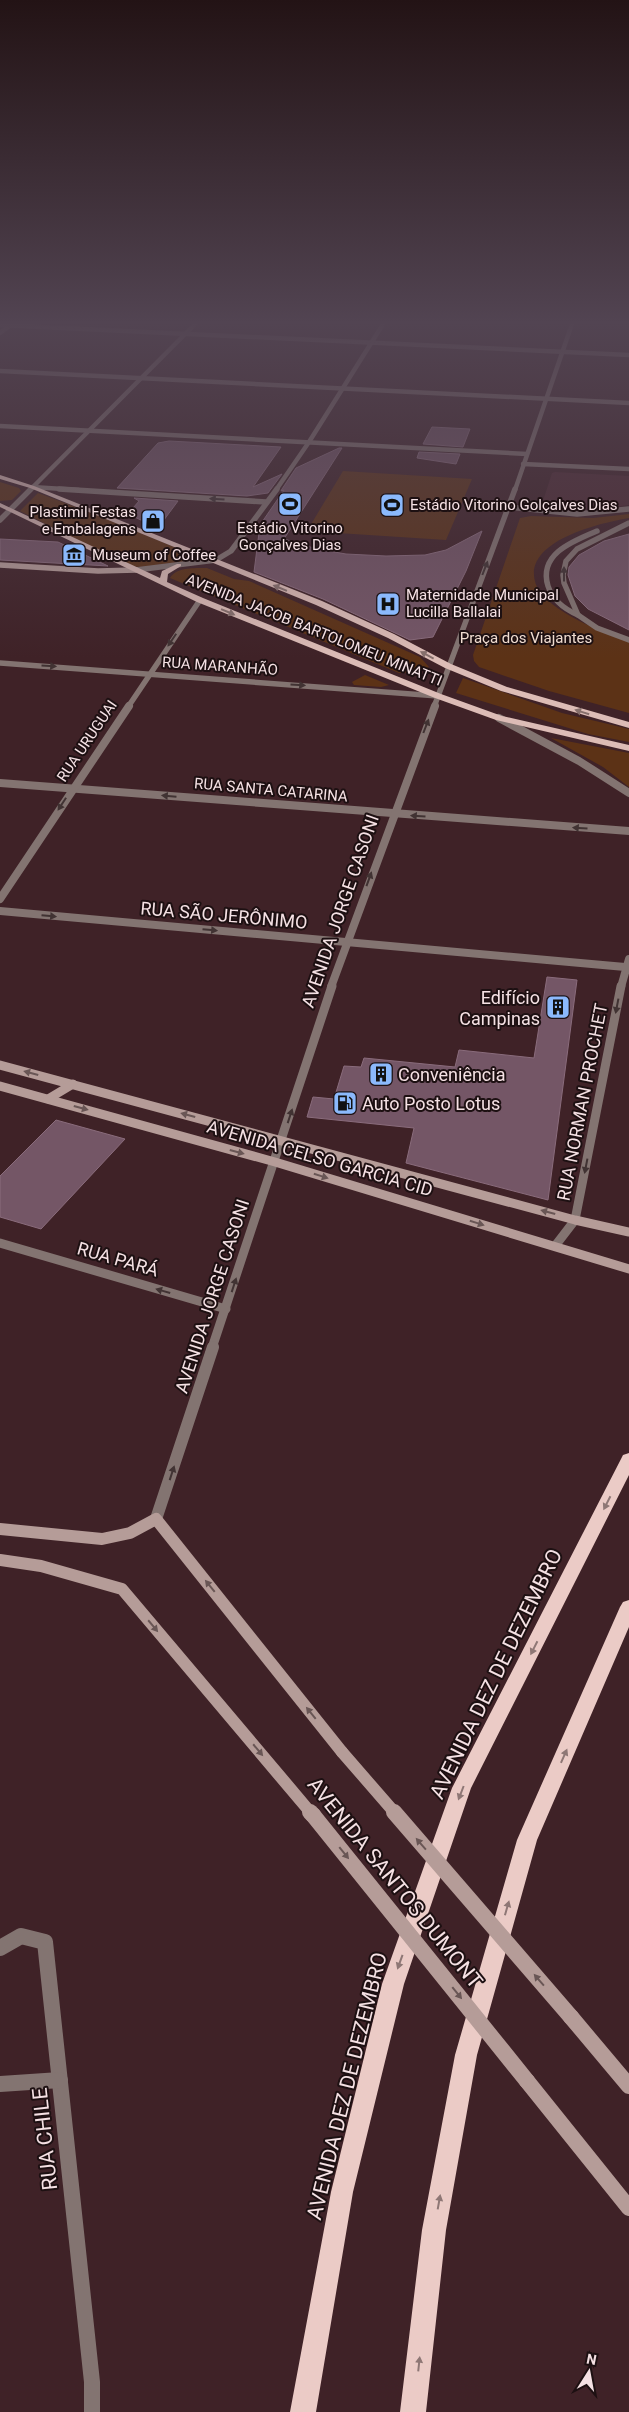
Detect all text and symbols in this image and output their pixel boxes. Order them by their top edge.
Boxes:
sports icon: Estádio Vitorino Gonçalves Dias [277,491,303,517]
sports icon: Estádio Vitorino Golçalves Dias [379,492,405,518]
one-way arrow [209,494,225,502]
place label: Estádio Vitorino Golçalves Dias [410,496,618,514]
place label: Plastimil Festas e Embalagens [30,503,136,538]
shop icon: Plastimil Festas e Embalagens [140,508,166,534]
place label: Estádio Vitorino Gonçalves Dias [237,519,343,554]
museum icon: Museum of Coffee [61,542,87,568]
place label: Museum of Coffee [92,546,216,564]
one-way arrow [482,561,490,575]
one-way arrow [560,566,568,582]
street label: AVENIDA JACOB BARTOLOMEU MINATTI [183,570,445,690]
one-way arrow [273,583,287,591]
place label: Maternidade Municipal Lucilla Ballalai [406,586,559,621]
hospital icon: Maternidade Municipal Lucilla Ballalai [375,591,401,617]
one-way arrow [221,608,235,616]
park label: Praça dos Viajantes [460,629,592,647]
one-way arrow [167,633,177,647]
one-way arrow [420,651,435,659]
street label: RUA MARANHÃO [162,653,278,679]
one-way arrow [41,663,57,671]
one-way arrow [290,681,306,689]
street label: RUA URUGUAI [53,697,121,785]
one-way arrow [574,708,589,716]
one-way arrow [423,719,430,734]
street label: RUA SANTA CATARINA [193,774,349,806]
one-way arrow [161,792,177,800]
one-way arrow [57,797,67,810]
one-way arrow [410,811,426,819]
street label: AVENIDA JORGE CASONI [297,812,383,1010]
one-way arrow [572,823,588,831]
one-way arrow [365,871,373,886]
street label: RUA SÃO JERÔNIMO [140,897,308,933]
one-way arrow [41,912,57,920]
one-way arrow [203,927,219,935]
place label: Edifício Campinas [459,987,540,1029]
building icon: Edifício Campinas [545,994,571,1020]
one-way arrow [613,999,621,1015]
street label: RUA NORMAN PROCHET [553,1001,611,1202]
building icon: Conveniência [368,1061,394,1087]
place label: Conveniência [398,1064,505,1085]
one-way arrow [23,1069,38,1077]
fuel station icon: Auto Posto Lotus [332,1090,358,1116]
place label: Auto Posto Lotus [362,1093,500,1114]
one-way arrow [73,1105,88,1113]
one-way arrow [286,1108,294,1123]
one-way arrow [180,1111,196,1119]
street label: AVENIDA CELSO GARCIA CID [205,1116,435,1200]
one-way arrow [230,1148,245,1156]
one-way arrow [582,1158,590,1173]
one-way arrow [314,1173,329,1181]
street label: AVENIDA JORGE CASONI [171,1196,253,1396]
one-way arrow [540,1208,555,1216]
one-way arrow [470,1219,485,1227]
street label: RUA PARÁ [75,1237,161,1281]
one-way arrow [231,1278,238,1293]
one-way arrow [155,1286,170,1294]
one-way arrow [168,1465,176,1480]
one-way arrow [603,1495,611,1510]
street label: AVENIDA DEZ DE DEZEMBRO [425,1545,567,1803]
one-way arrow [205,1580,216,1593]
one-way arrow [148,1620,159,1633]
one-way arrow [530,1640,538,1655]
one-way arrow [306,1707,317,1720]
one-way arrow [253,1744,264,1757]
one-way arrow [560,1749,568,1763]
street label: AVENIDA SANTOS DUMONT [303,1773,488,1993]
one-way arrow [457,1786,465,1801]
one-way arrow [415,1838,427,1850]
one-way arrow [338,1846,349,1859]
one-way arrow [504,1901,512,1916]
street label: AVENIDA DEZ DE DEZEMBRO [302,1950,392,2222]
one-way arrow [396,1955,403,1970]
one-way arrow [533,1974,544,1987]
one-way arrow [451,1986,462,1999]
street label: RUA CHILE [28,2087,62,2191]
one-way arrow [435,2194,443,2210]
north arrow [564,2347,614,2397]
text: N [585,2350,598,2368]
one-way arrow [415,2355,423,2371]

